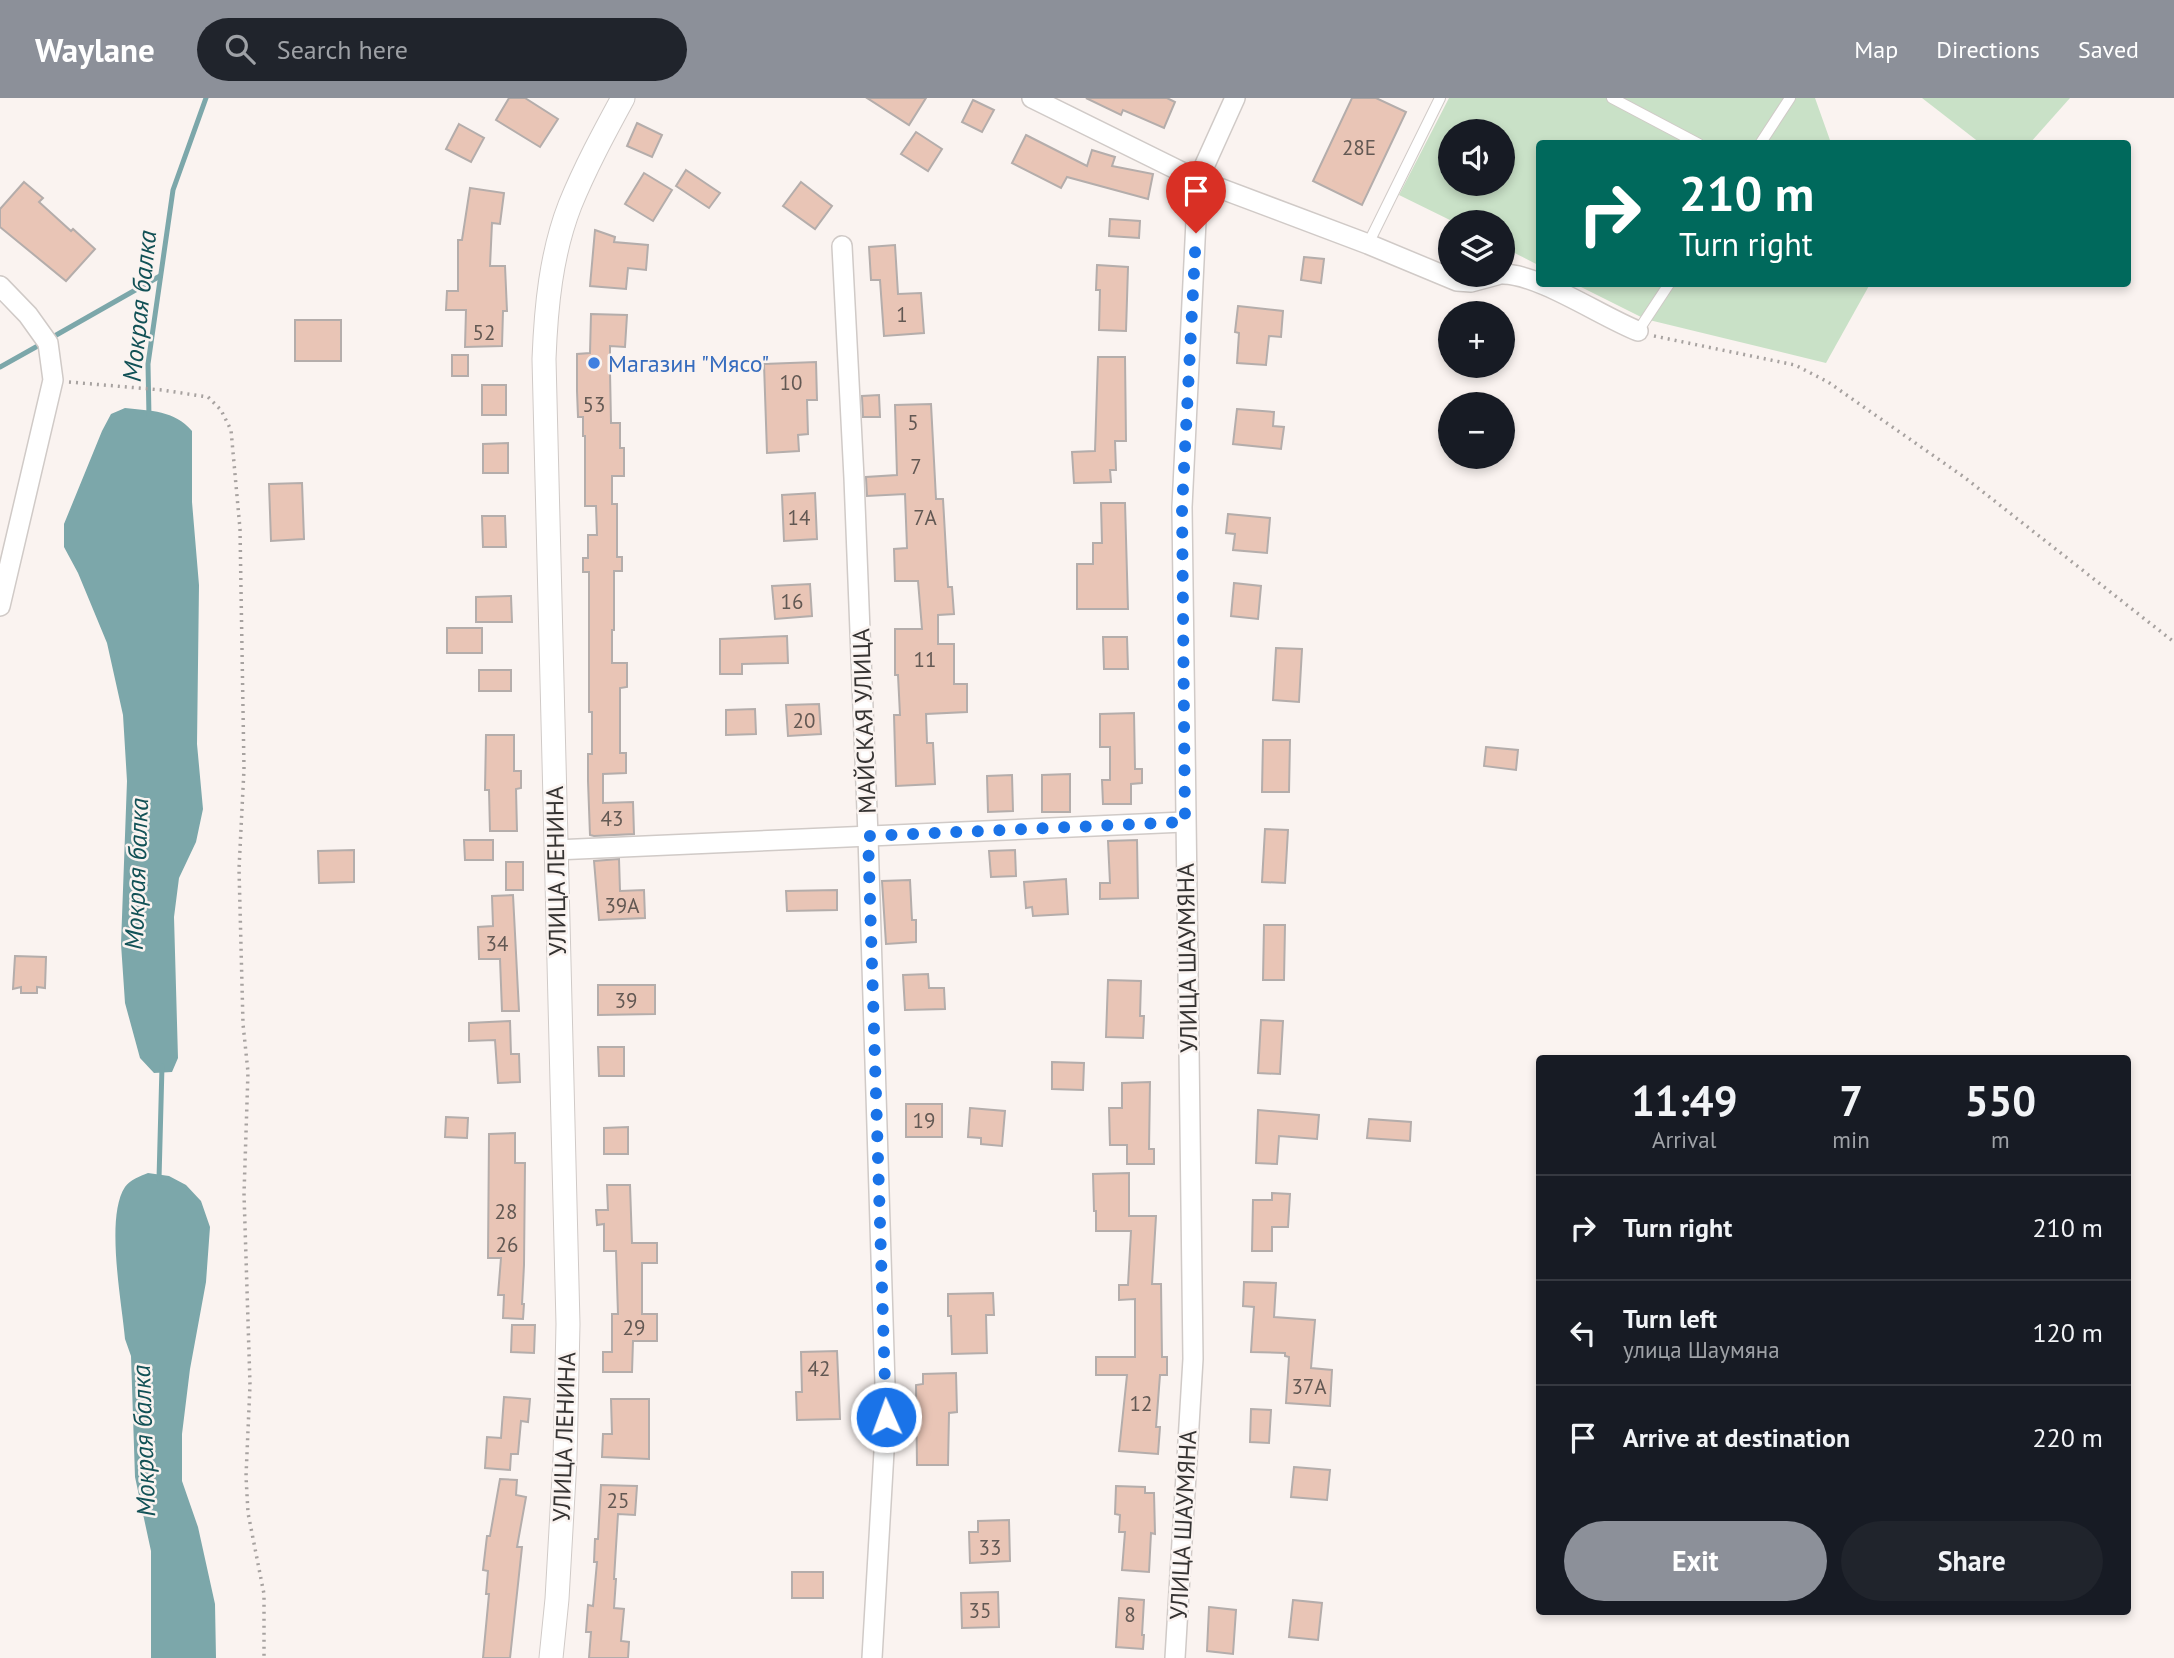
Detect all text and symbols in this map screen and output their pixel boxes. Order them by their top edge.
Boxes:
search box [197,18,687,81]
text: Waylane [35,28,155,71]
icon: search [221,30,259,68]
text: Search here [277,33,408,66]
text: Map [1854,34,1898,65]
text: Directions [1936,34,2040,65]
text: Saved [2078,34,2139,65]
map controls [1438,119,1515,469]
button: sound [1438,119,1515,196]
house number: 28Е [1342,134,1376,161]
pin [1166,161,1226,233]
text: 210 m [1679,161,1814,225]
icon: right [1564,168,1655,259]
icon: arrive [1177,172,1215,210]
button: layers [1438,210,1515,287]
text: Turn right [1679,223,1813,265]
water label: Мокрая балка [115,228,163,383]
house number: 1 [896,301,908,328]
button: + [1438,301,1515,378]
house number: 52 [473,319,495,346]
place label: Магазин "Мясо" [608,348,769,379]
marker: Магазин "Мясо" [586,355,602,371]
house number: 10 [780,369,802,396]
house number: 53 [583,391,605,418]
button: − [1438,392,1515,469]
house number: 5 [907,409,919,436]
house number: 7 [910,453,922,480]
house number: 14 [788,504,810,531]
house number: 7А [913,504,938,531]
house number: 16 [781,588,803,615]
street label: МАЙСКАЯ УЛИЦА [845,628,883,814]
house number: 11 [914,646,936,673]
house number: 20 [793,707,815,734]
street label: УЛИЦА ЛЕНИНА [539,786,573,956]
water label: Мокрая балка [117,797,155,951]
house number: 43 [601,805,623,832]
street label: УЛИЦА ШАУМЯНА [1170,863,1204,1053]
house number: 39А [604,892,640,919]
house number: 34 [486,930,508,957]
house number: 39 [615,987,637,1014]
text: 11:49 [1631,1073,1737,1128]
text: 7 [1839,1073,1863,1128]
text: 550 [1965,1073,2036,1128]
house number: 19 [913,1107,935,1134]
text: Arrival [1652,1125,1716,1154]
text: min [1832,1125,1870,1154]
text: m [1991,1125,2010,1154]
house number: 28 [495,1198,517,1225]
icon: right [1564,1209,1602,1247]
text: Turn right [1623,1211,1732,1244]
text: 210 m [2032,1211,2103,1244]
house number: 26 [496,1231,518,1258]
text: Turn left [1623,1302,1717,1335]
house number: 29 [623,1314,645,1341]
icon: left [1564,1314,1602,1352]
text: 120 m [2032,1316,2103,1349]
text: улица Шаумяна [1623,1335,1780,1364]
street label: УЛИЦА ЛЕНИНА [546,1351,582,1523]
house number: 42 [808,1355,830,1382]
water label: Мокрая балка [124,1364,162,1518]
house number: 37А [1291,1373,1327,1400]
position arrow [849,1380,923,1454]
house number: 12 [1130,1390,1152,1417]
icon: arrive [1564,1419,1602,1457]
text: Arrive at destination [1623,1421,1850,1454]
text: 220 m [2032,1421,2103,1454]
street label: УЛИЦА ШАУМЯНА [1163,1429,1203,1621]
house number: 25 [607,1487,629,1514]
button: Exit [1564,1521,1827,1601]
button: Share [1841,1521,2103,1601]
house number: 33 [979,1534,1001,1561]
house number: 35 [969,1597,991,1624]
house number: 8 [1124,1601,1136,1628]

